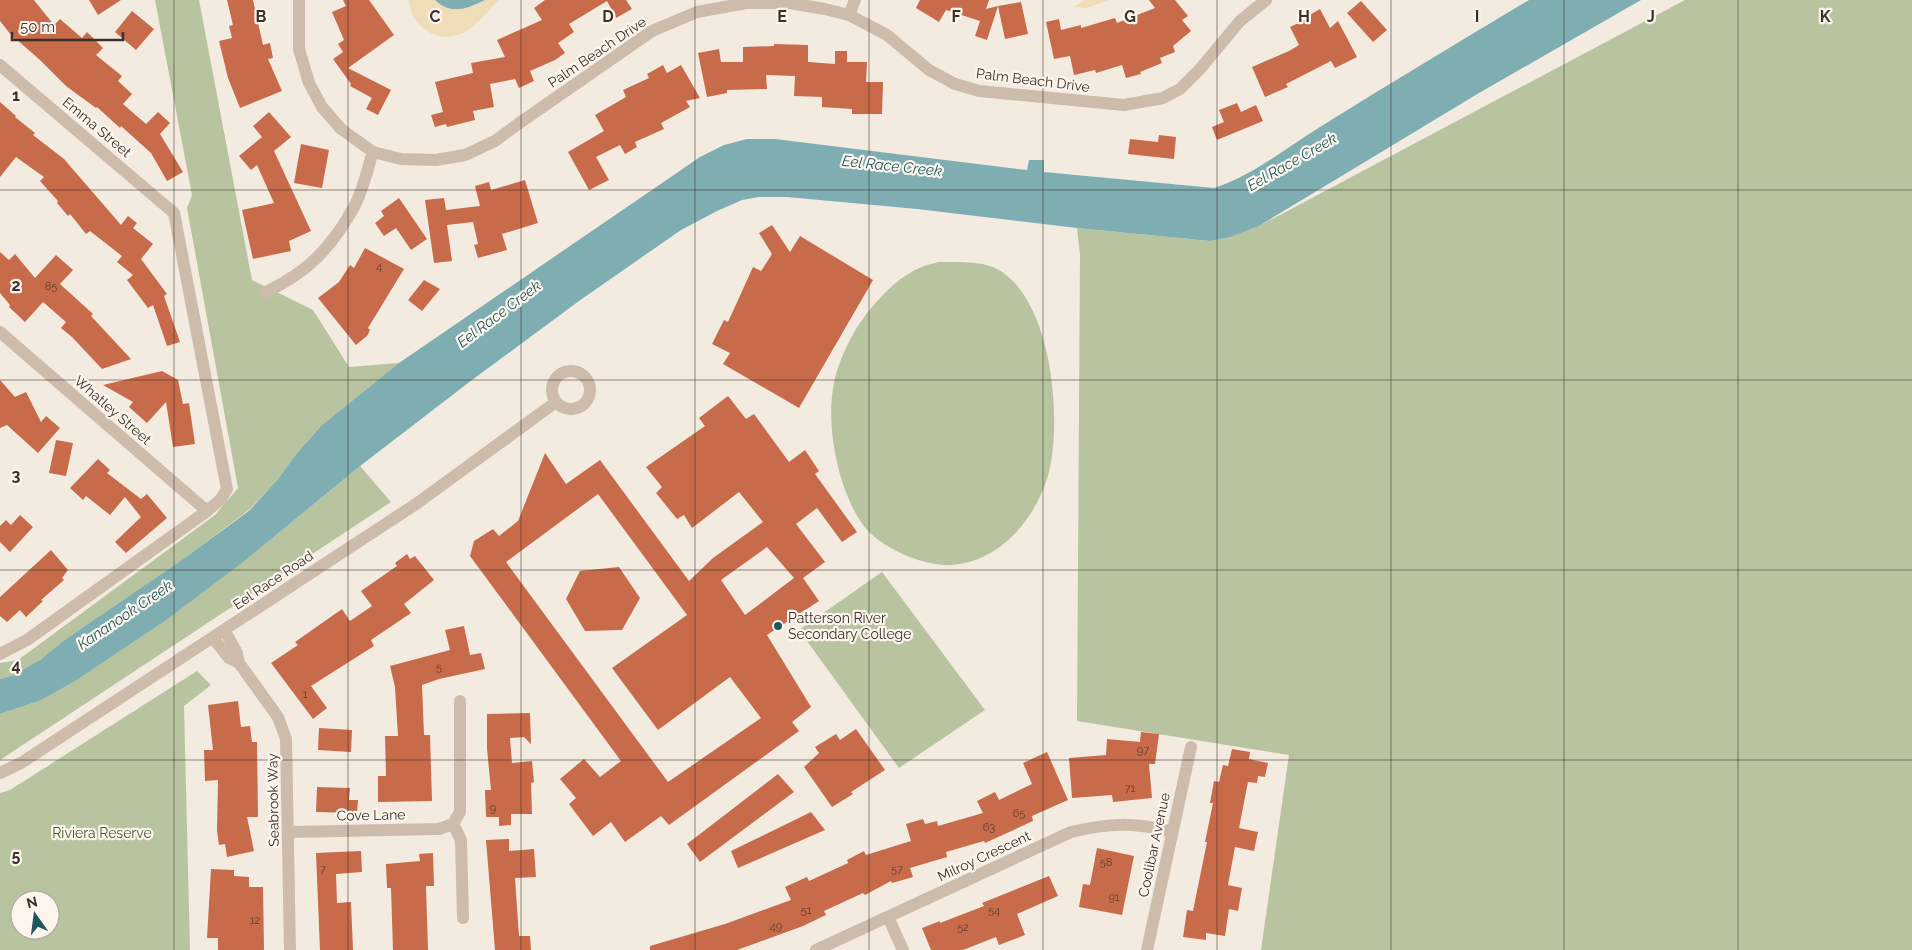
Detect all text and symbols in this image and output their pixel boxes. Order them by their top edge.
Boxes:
text: B [256,7,267,26]
text: C [430,7,441,26]
text: E [777,7,787,26]
text: F [951,7,961,26]
text: G [1124,7,1136,26]
text: H [1298,7,1310,26]
text: I [1475,7,1479,26]
text: J [1647,7,1655,26]
text: K [1820,7,1831,26]
scale bar [12,10,124,42]
street label: Palm Beach Drive [545,13,649,91]
text: 50 m [20,18,55,36]
street label: Palm Beach Drive [975,65,1091,95]
text: 1 [12,86,20,105]
street label: Emma Street [60,94,135,160]
water label: Eel Race Creek [1244,129,1340,195]
water label: Eel Race Creek [841,152,943,180]
house number: 4 [376,260,382,273]
text: 2 [11,276,21,295]
water label: Eel Race Creek [453,277,545,351]
house number: 85 [45,280,57,293]
street label: Whatley Street [71,372,155,448]
text: 3 [12,466,21,485]
street label: Eel Race Road [230,547,316,613]
water label: Kananook Creek [74,576,176,654]
place label: Patterson River Secondary College [788,610,912,642]
marker: Patterson River Secondary College [772,620,784,632]
text: 4 [11,656,21,675]
house number: 5 [436,661,442,674]
house number: 1 [303,688,308,701]
house number: 97 [1137,744,1149,757]
street label: Seabrook Way [264,753,282,847]
house number: 71 [1125,782,1136,795]
street label: Coolibar Avenue [1135,791,1173,899]
house number: 9 [490,802,496,815]
street label: Cove Lane [336,806,406,824]
house number: 65 [1013,807,1025,820]
house number: 63 [983,821,995,834]
park label: Riviera Reserve [52,825,152,841]
street label: Milroy Crescent [935,827,1033,885]
text: 5 [12,846,21,865]
house number: 58 [1100,856,1112,869]
house number: 7 [320,863,326,876]
house number: 57 [891,863,903,876]
north arrow [10,890,60,940]
house number: 91 [1108,891,1120,904]
text: N [25,893,39,911]
house number: 51 [801,904,812,917]
house number: 54 [988,904,1000,917]
house number: 12 [250,914,260,927]
house number: 49 [770,920,782,933]
house number: 52 [957,921,969,934]

